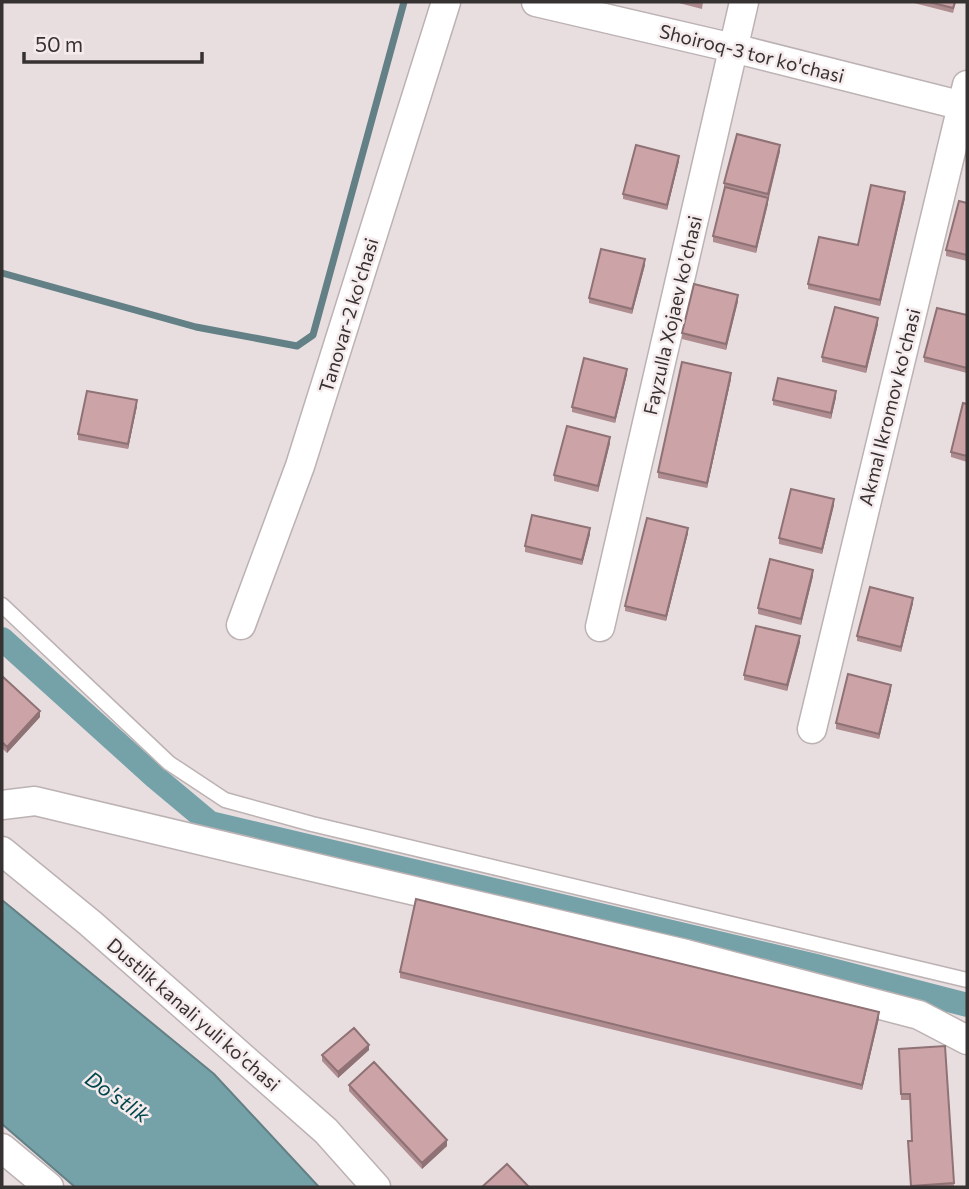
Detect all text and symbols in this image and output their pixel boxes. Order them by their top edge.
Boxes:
street label: Shoiroq-3 tor ko'chasi [657,19,847,87]
scale bar [24,21,203,65]
text: 50 m [35,31,83,56]
street label: Fayzulla Xojaev ko'chasi [638,213,706,417]
street label: Tanovar-2 ko'chasi [314,235,382,395]
street label: Akmal Ikromov ko'chasi [853,306,925,508]
street label: Dustlik kanali yuli ko'chasi [103,933,285,1095]
water label: Do'stlik [81,1065,155,1127]

